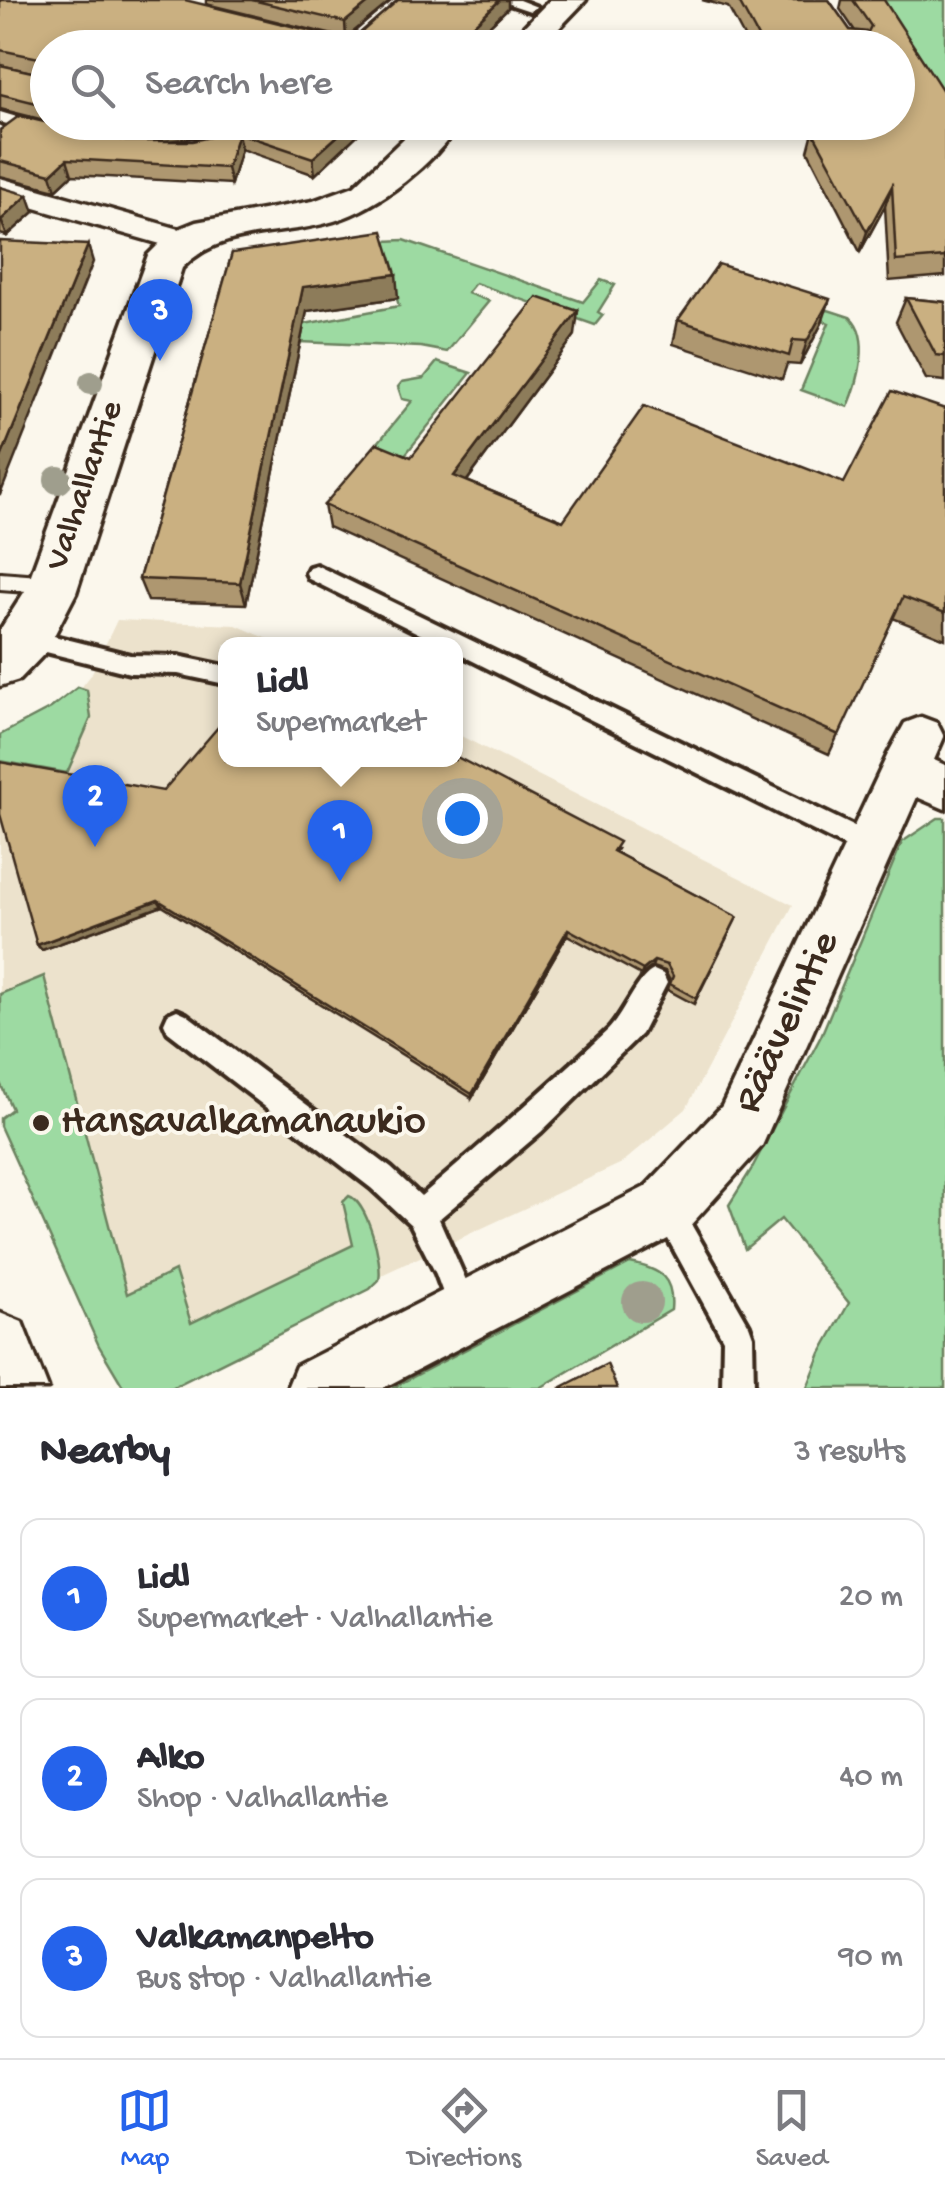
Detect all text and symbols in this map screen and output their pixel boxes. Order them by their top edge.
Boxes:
search box [30,30,915,140]
icon: search [65,58,120,113]
text: Search here [145,63,332,107]
pin: 3 [128,278,192,361]
street label: Valhallantie [38,395,134,577]
popup [218,637,463,767]
text: Lidl [256,661,309,705]
text: Supermarket [256,705,425,743]
pin: 2 [62,764,128,847]
your location [437,793,488,844]
pin: 1 [308,800,372,882]
street label: Räävelintie [726,923,853,1122]
place label: Hansavalkamanaukio [61,1099,426,1148]
marker: Hansavalkamanaukio [30,1112,52,1134]
text: Nearby [40,1429,170,1478]
text: 3 results [794,1434,905,1472]
text: Lidl [137,1557,190,1601]
text: 1 [68,1579,81,1617]
text: 20 m [839,1579,903,1617]
text: Supermarket · Valhallantie [137,1601,492,1639]
text: Alko [137,1737,204,1781]
text: 2 [67,1759,82,1797]
text: 40 m [839,1759,903,1797]
text: Shop · Valhallantie [137,1781,388,1819]
text: Valkamanpelto [137,1917,374,1961]
text: 3 [66,1939,83,1977]
text: 90 m [839,1939,903,1977]
text: Bus stop · Valhallantie [137,1961,431,1999]
tab: Map [117,2083,172,2176]
tab: Directions [407,2083,521,2176]
tab: Saved [756,2083,828,2176]

